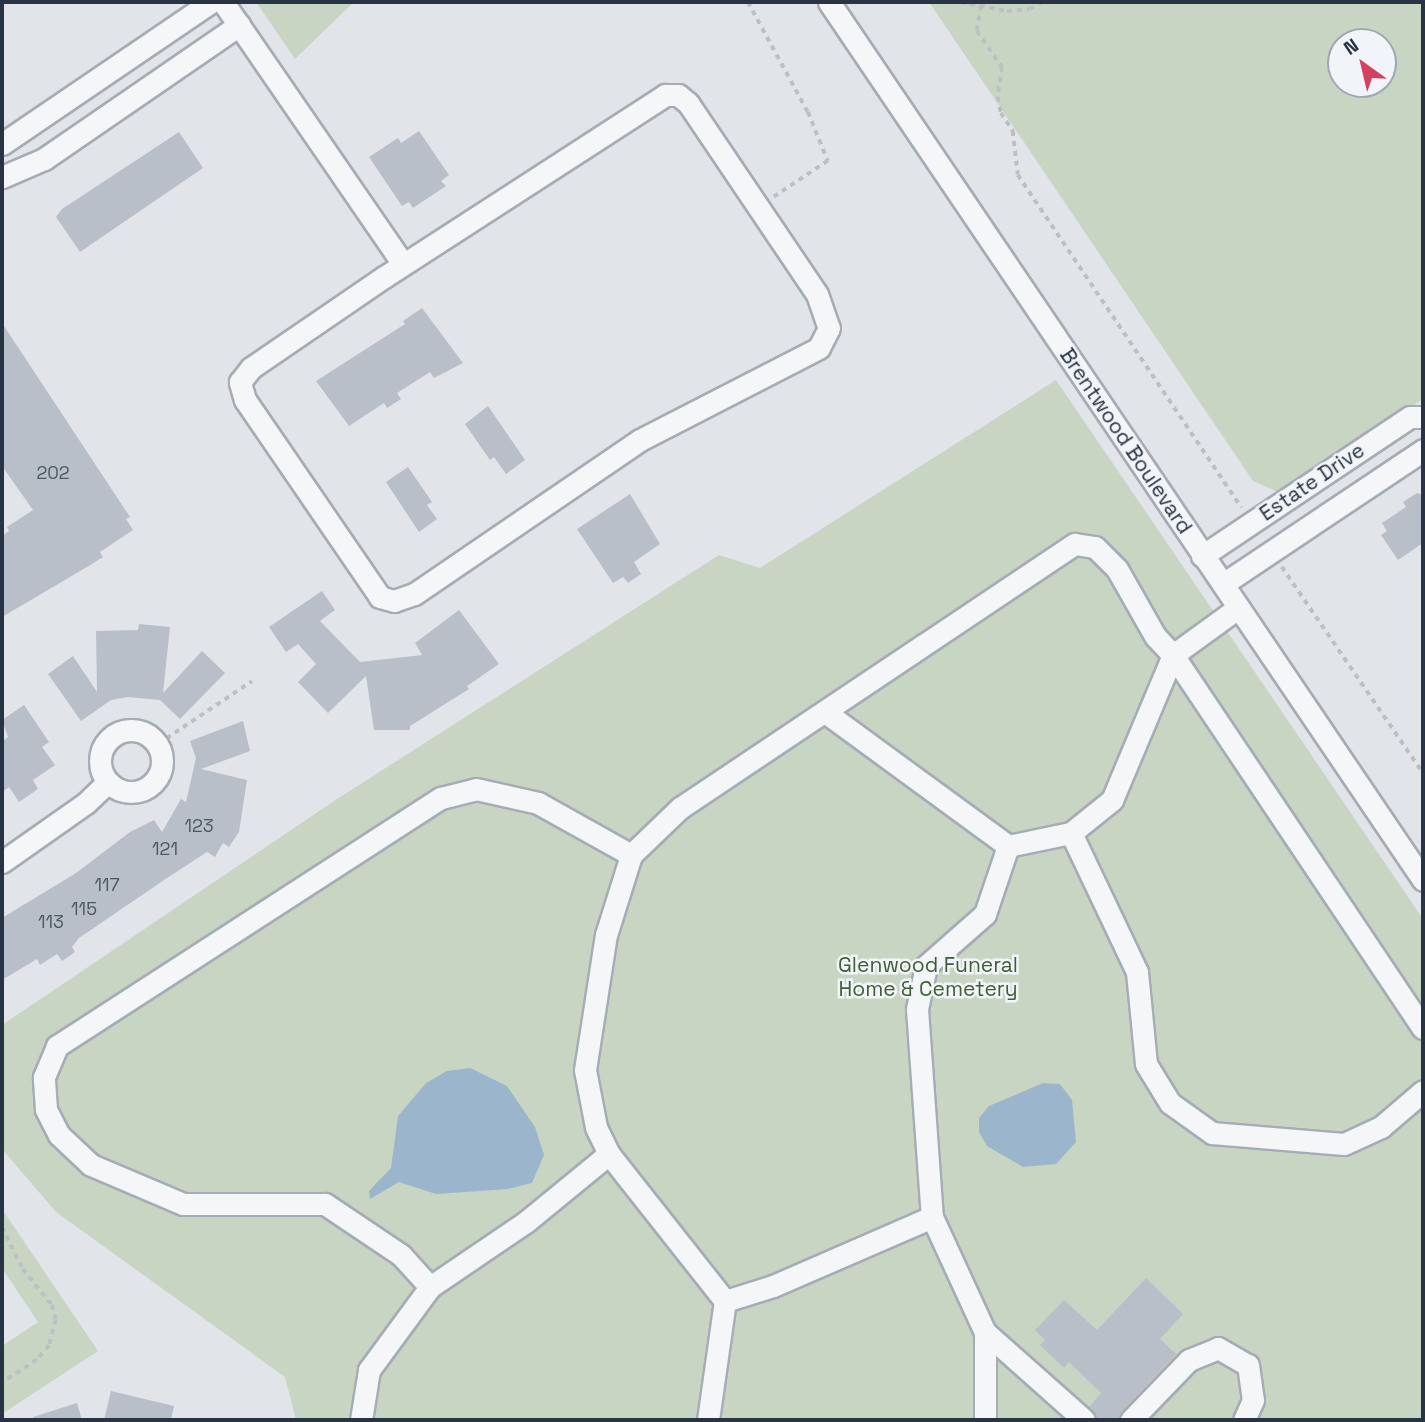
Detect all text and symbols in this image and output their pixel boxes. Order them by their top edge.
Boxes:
north arrow [1327,28,1397,98]
text: N [1339,33,1363,61]
street label: Brentwood Boulevard [1054,343,1198,539]
street label: Estate Drive [1255,438,1369,526]
house number: 202 [36,462,70,484]
house number: 123 [184,815,214,837]
house number: 121 [152,838,178,860]
house number: 117 [94,874,120,896]
house number: 115 [71,898,97,920]
house number: 113 [38,911,64,933]
park label: Glenwood Funeral Home & Cemetery [838,952,1018,1002]

